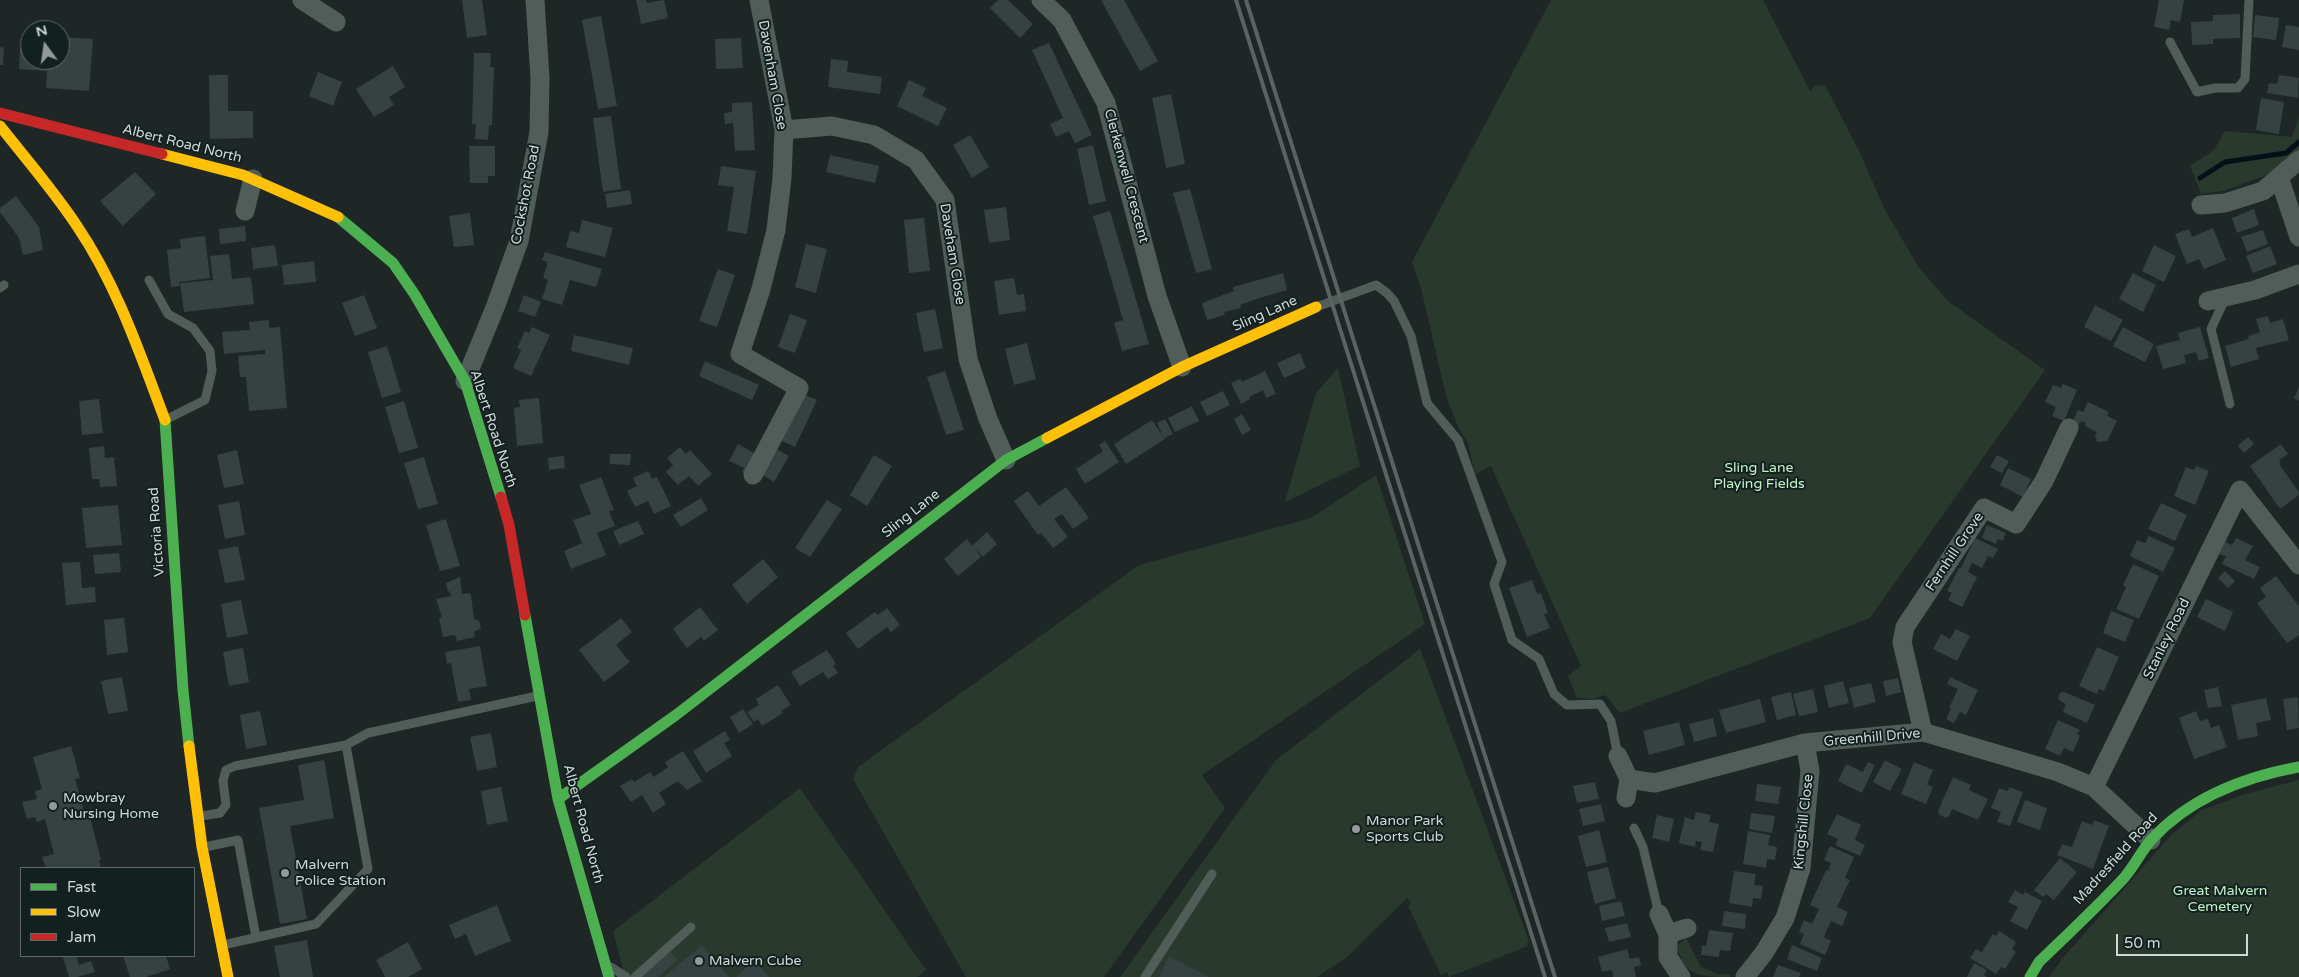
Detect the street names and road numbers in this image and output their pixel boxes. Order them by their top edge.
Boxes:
street label: Davenham Close [754,19,790,131]
street label: Clerkenwell Crescent [1100,107,1152,245]
street label: Albert Road North [121,121,243,167]
street label: Cockshot Road [508,144,544,246]
street label: Daveham Close [936,202,968,306]
street label: Sling Lane [1230,292,1300,336]
street label: Albert Road North [466,368,520,490]
street label: Sling Lane [879,486,943,542]
street label: Victoria Road [145,487,169,577]
street label: Fernhill Grove [1922,509,1988,595]
street label: Stanley Road [2140,596,2194,682]
street label: Greenhill Drive [1823,725,1921,751]
street label: Albert Road North [559,763,607,885]
street label: Kingshill Close [1791,773,1817,871]
street label: Madresfield Road [2070,810,2162,908]

